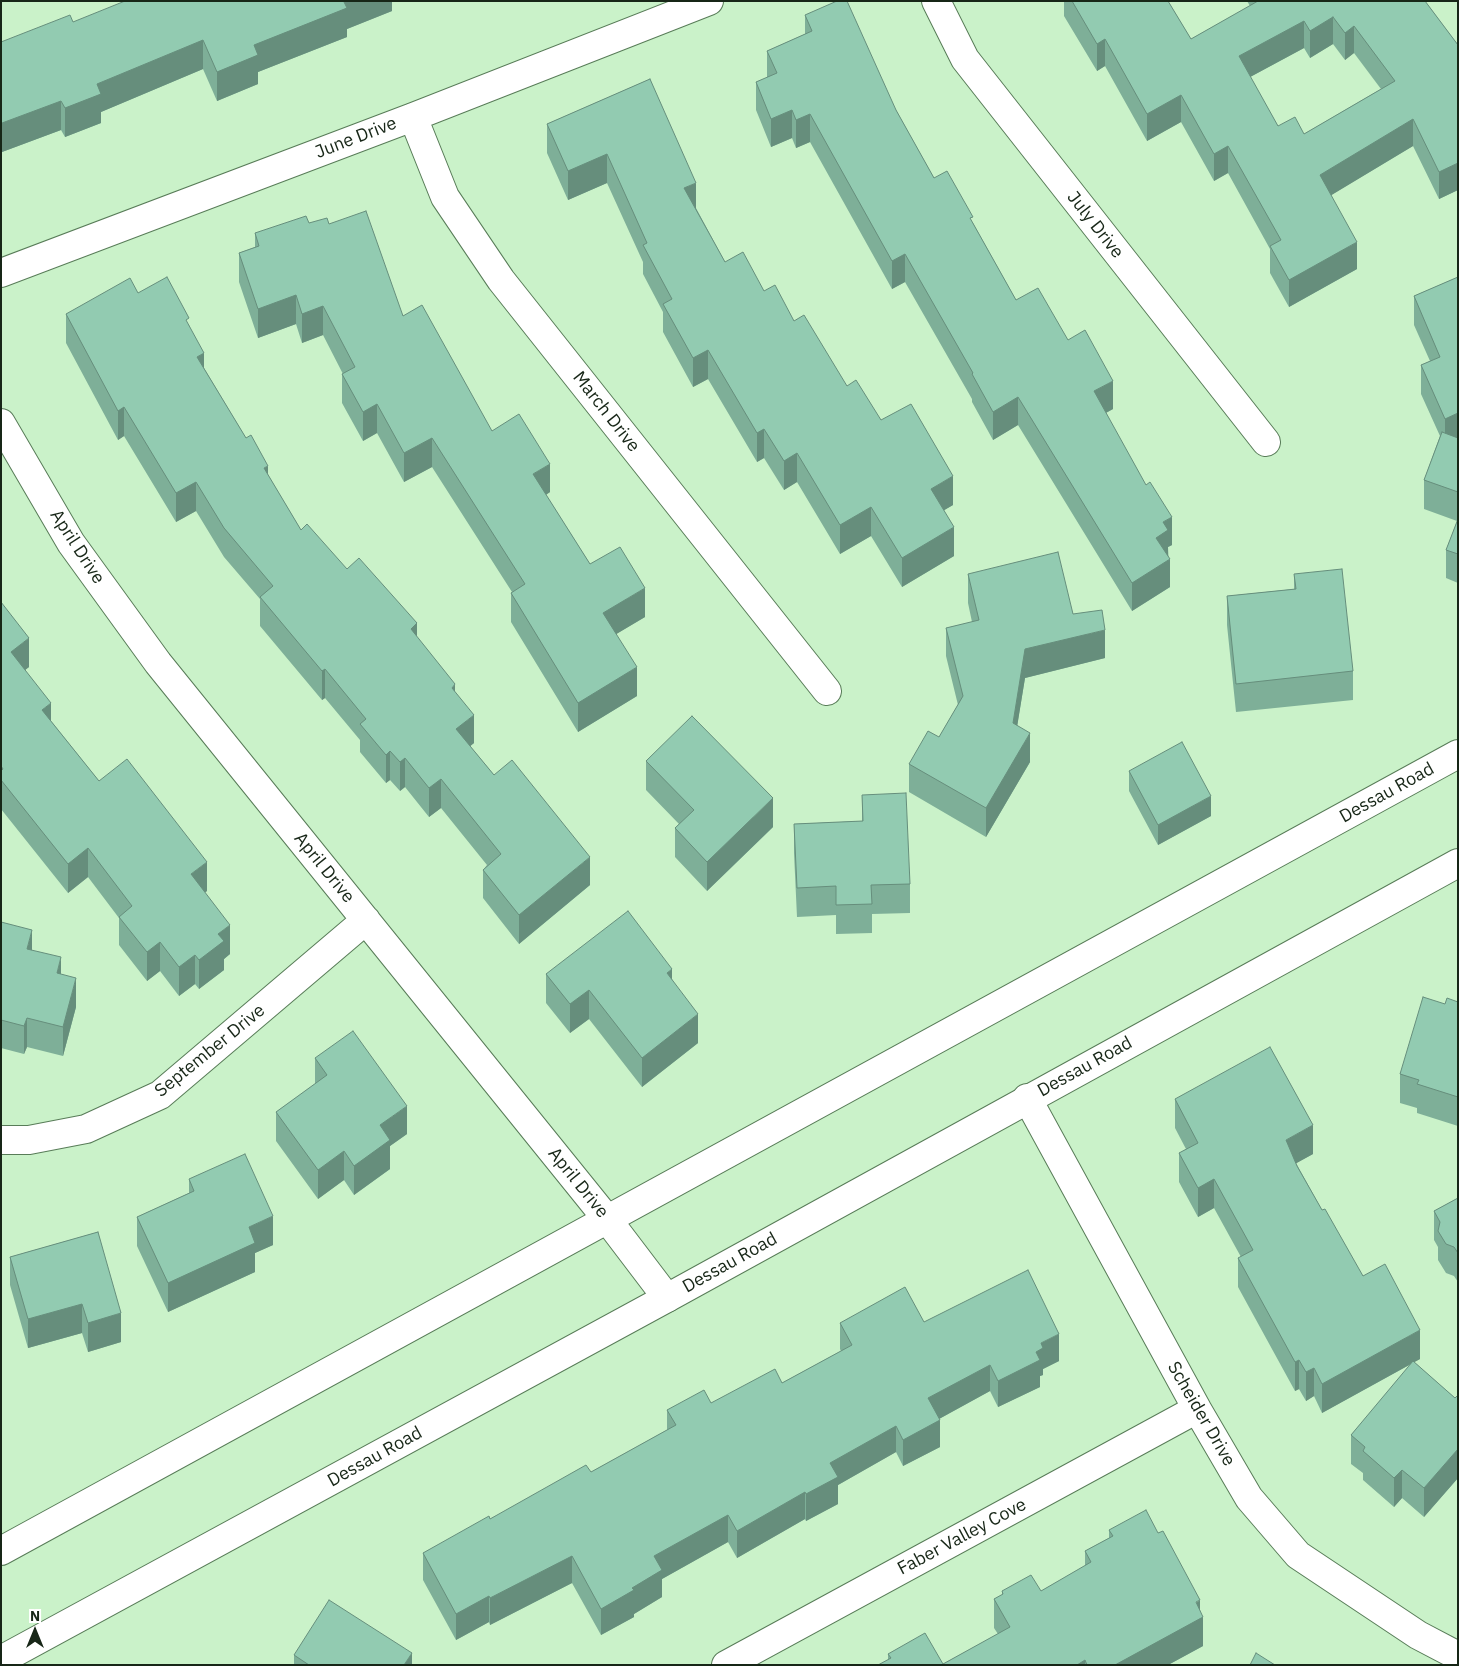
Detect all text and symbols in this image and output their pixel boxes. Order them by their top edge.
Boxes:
street label: June Drive [312,113,400,163]
street label: July Drive [1062,187,1128,263]
street label: March Drive [568,368,644,456]
street label: April Drive [45,506,109,588]
street label: Dessau Road [1336,758,1438,828]
street label: April Drive [289,829,359,907]
street label: September Drive [151,1000,269,1102]
street label: Dessau Road [1034,1032,1136,1102]
street label: April Drive [543,1144,613,1222]
street label: Dessau Road [679,1228,781,1298]
street label: Scheider Drive [1162,1358,1240,1470]
street label: Dessau Road [324,1422,426,1492]
street label: Faber Valley Cove [894,1494,1030,1580]
north arrow [10,1606,60,1656]
text: N [30,1607,40,1625]

